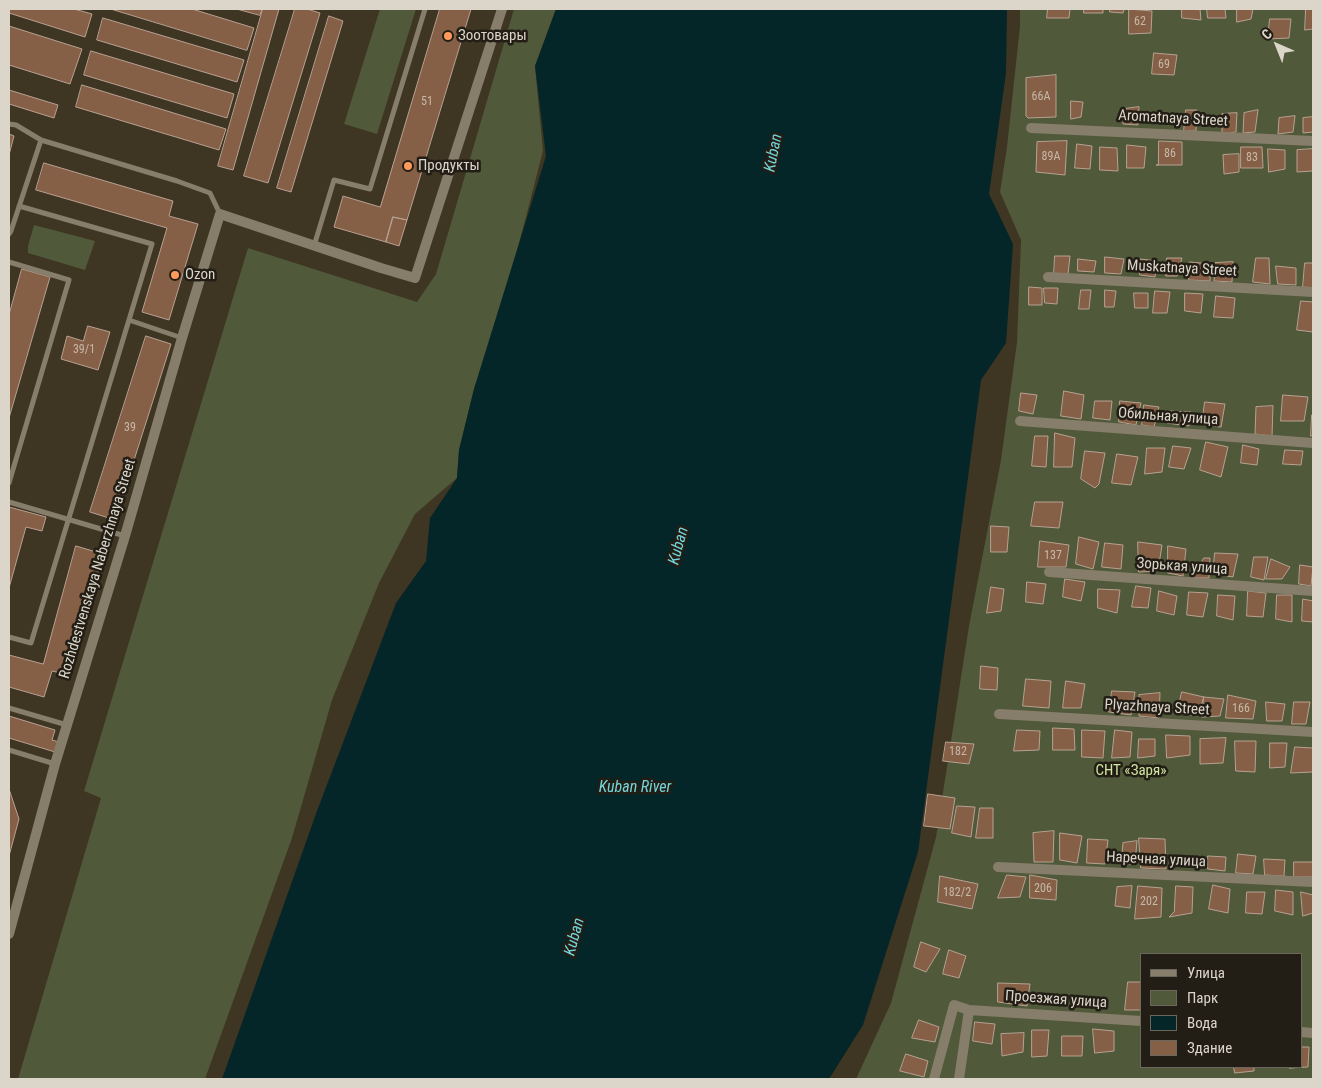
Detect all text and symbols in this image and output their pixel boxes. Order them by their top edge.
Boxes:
house number: 62 [1134,15,1146,29]
north arrow [1252,20,1302,70]
text: С [1258,26,1275,43]
place label: Зоотовары [458,27,527,45]
marker: Зоотовары [442,30,454,42]
house number: 69 [1158,58,1170,72]
house number: 66А [1032,90,1050,104]
house number: 51 [421,95,433,109]
street label: Aromatnaya Street [1118,107,1228,131]
water label: Kuban [761,132,787,174]
house number: 86 [1164,147,1176,161]
house number: 89А [1042,150,1060,164]
house number: 83 [1246,151,1258,165]
place label: Продукты [418,157,480,175]
marker: Продукты [402,160,414,172]
street label: Muskatnaya Street [1127,257,1237,281]
place label: Ozon [185,266,215,284]
marker: Ozon [169,269,181,281]
house number: 39/1 [73,343,95,357]
street label: Обильная улица [1117,405,1219,429]
house number: 39 [124,421,136,435]
street label: Rozhdestvenskaya Naberzhnaya Street [56,457,140,681]
water label: Kuban [665,525,693,567]
house number: 137 [1044,549,1062,563]
street label: Зорькая улица [1136,555,1228,579]
street label: Plyazhnaya Street [1104,696,1210,720]
house number: 166 [1232,702,1250,716]
house number: 182 [949,745,967,759]
park label: СНТ «Заря» [1096,762,1166,780]
water label: Kuban River [599,778,671,798]
street label: Наречная улица [1106,848,1206,872]
house number: 206 [1034,882,1052,896]
house number: 182/2 [943,886,971,900]
house number: 202 [1140,895,1158,909]
water label: Kuban [561,916,589,958]
legend [1140,953,1302,1068]
text: Улица [1187,964,1225,982]
street label: Проезжая улица [1004,987,1108,1013]
text: Парк [1187,989,1218,1007]
text: Вода [1187,1014,1217,1032]
text: Здание [1187,1039,1232,1057]

